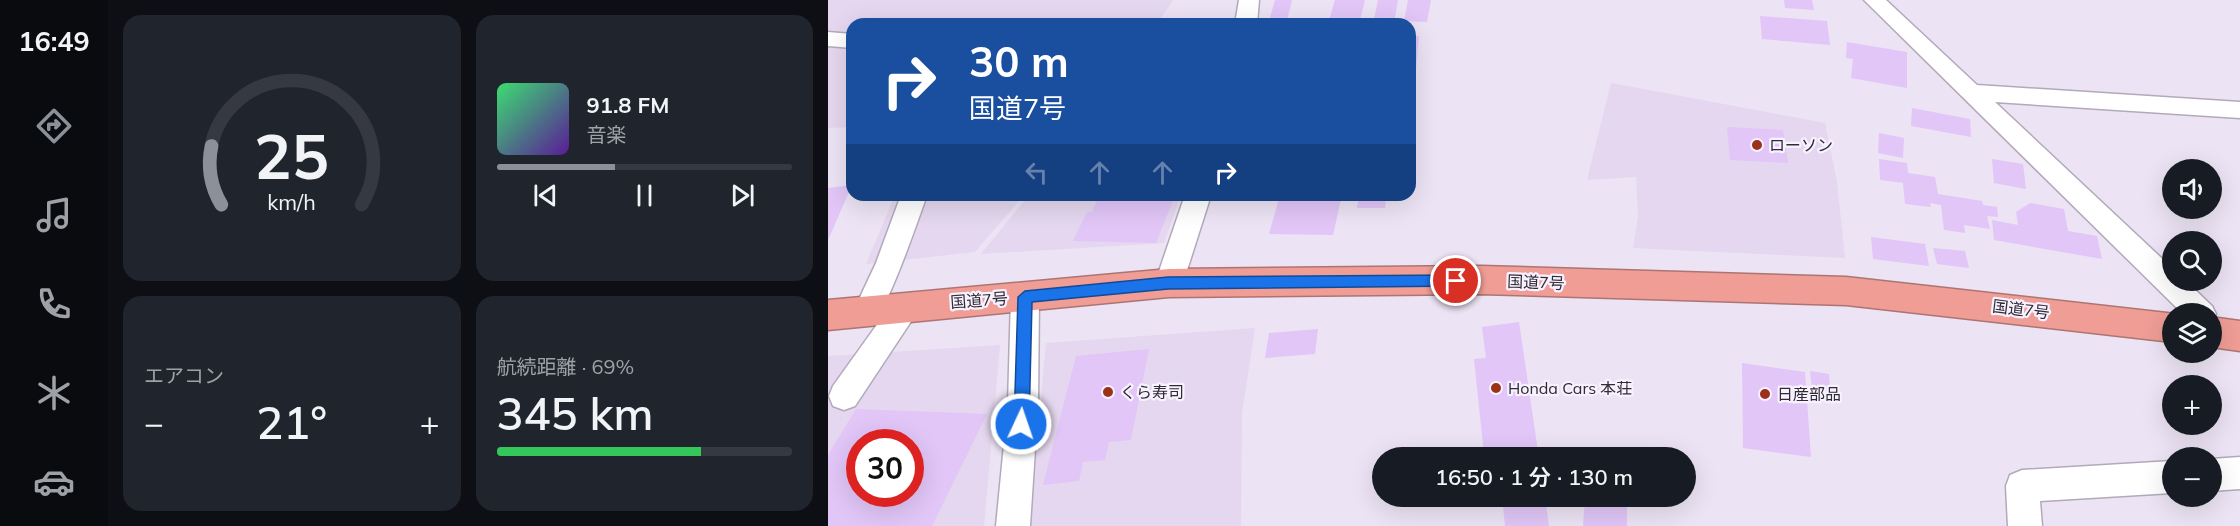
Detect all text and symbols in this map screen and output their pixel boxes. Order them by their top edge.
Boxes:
text: 16:49 [18,24,90,58]
text: 30 m [969,35,1069,88]
icon: right [870,42,948,120]
text: 91.8 FM [587,91,669,119]
text: 国道7号 [969,91,1066,125]
icon: directions [33,105,75,147]
text: 25 [254,116,329,195]
text: 音楽 [587,122,627,147]
place label: ローソン [1769,135,1833,155]
marker: ローソン [1750,138,1764,152]
icon: left [1020,156,1053,189]
icon: ahead [1083,156,1116,189]
icon: ahead [1146,156,1179,189]
icon: right [1209,156,1242,189]
map controls [2162,159,2222,507]
button: sound [2162,159,2222,219]
icon: previous [529,179,562,212]
icon: pause [628,179,661,212]
icon: next [726,179,759,212]
text: km/h [267,188,316,215]
icon: music [33,194,75,236]
button: search [2162,231,2222,291]
pin [1430,255,1481,306]
icon: arrive [1439,264,1472,297]
street label: 国道7号 [1507,271,1565,293]
icon: phone [33,283,75,325]
street label: 国道7号 [950,288,1008,312]
street label: 国道7号 [1991,296,2051,322]
button: layers [2162,303,2222,363]
text: 航続距離 · 69% [497,354,634,379]
text: エアコン [144,363,224,388]
icon: climate [33,372,75,414]
button: + [2162,375,2222,435]
place label: Honda Cars 本荘 [1508,378,1632,398]
marker: Honda Cars 本荘 [1489,381,1503,395]
place label: くら寿司 [1120,382,1184,402]
place label: 日産部品 [1777,384,1841,404]
text: 345 km [497,385,653,441]
marker: くら寿司 [1101,385,1115,399]
marker: 日産部品 [1758,387,1772,401]
position arrow [989,392,1053,456]
text: 21° [256,394,327,450]
text: − [144,402,164,443]
text: + [420,402,439,443]
speed limit sign: 30 [846,429,924,507]
button: − [2162,447,2222,507]
icon: car [33,461,75,503]
text: 16:50 · 1 分 · 130 m [1435,463,1633,491]

